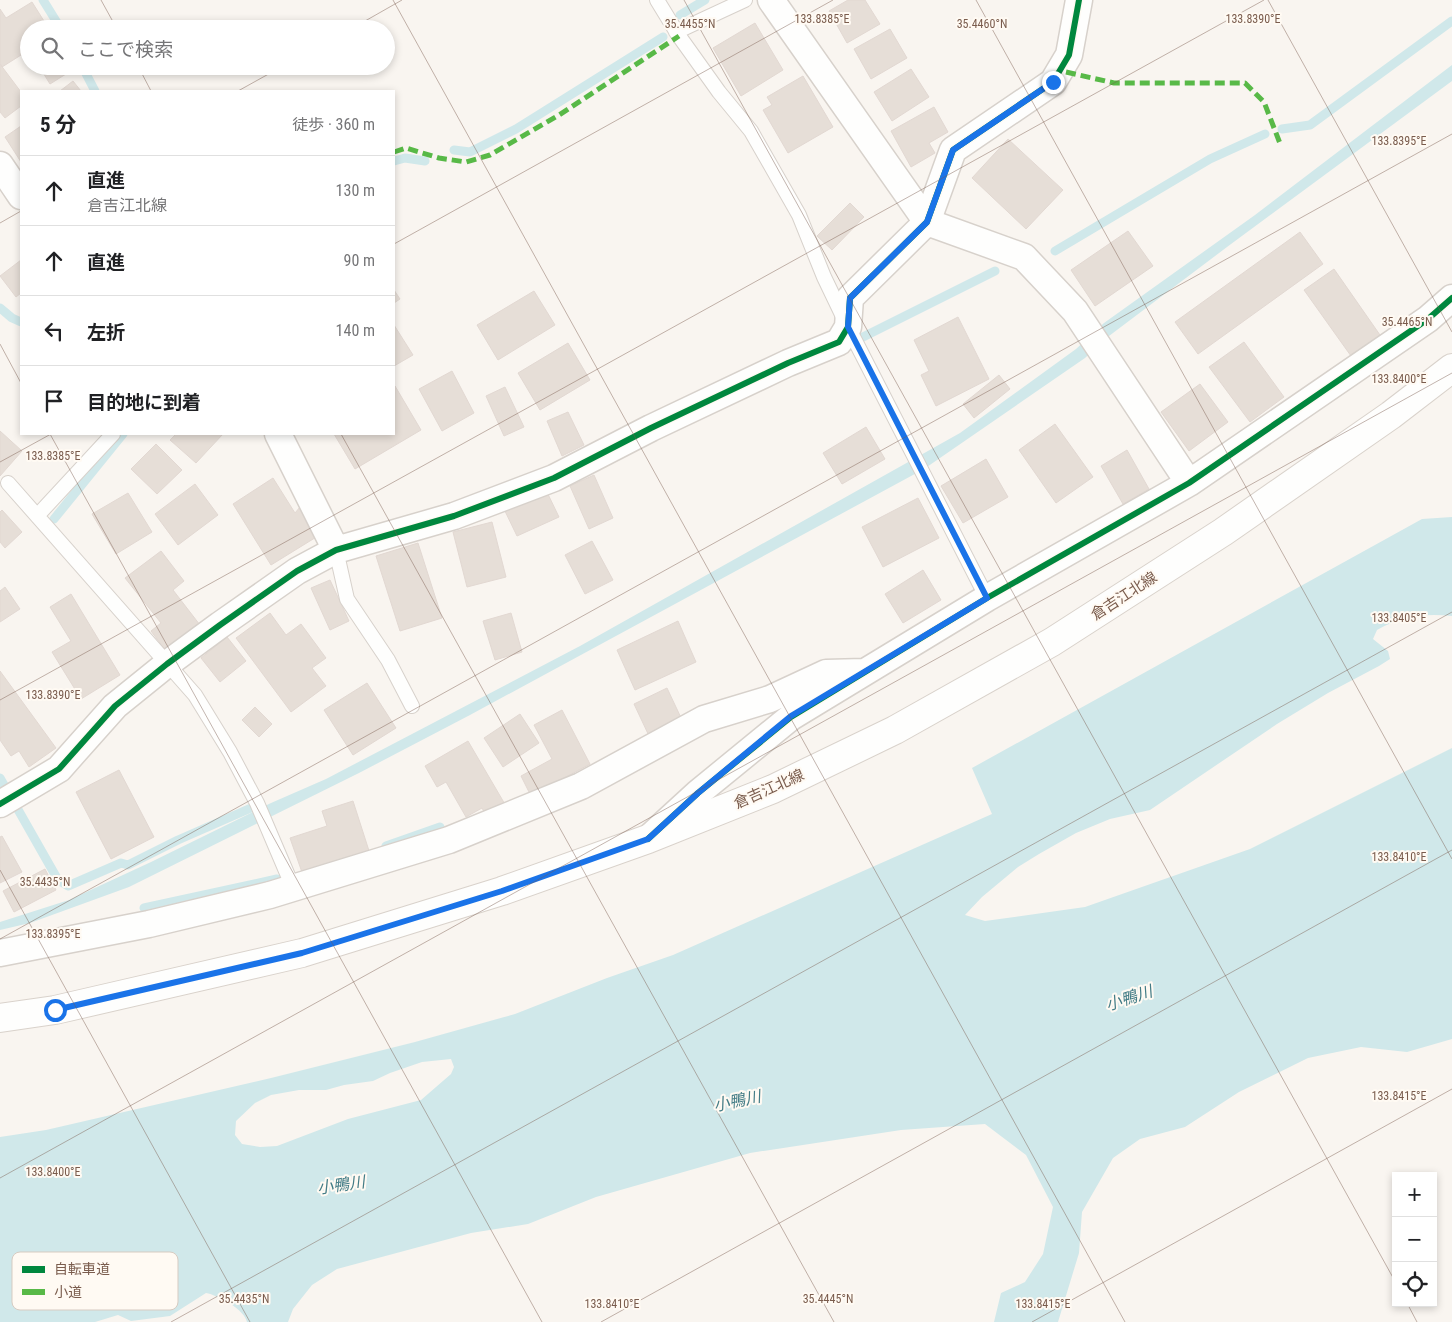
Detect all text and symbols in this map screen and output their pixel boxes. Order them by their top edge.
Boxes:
text: 133.8385°E [794,12,850,26]
text: 133.8390°E [1225,12,1281,26]
text: 35.4455°N [665,17,715,31]
text: 35.4460°N [957,17,1007,31]
search box [20,20,395,75]
icon: search [38,34,66,62]
text: ここで検索 [78,38,173,61]
route end [1042,71,1065,94]
text: 5 分 [40,113,76,137]
text: 徒歩 · 360 m [292,115,375,134]
text: 133.8395°E [1371,134,1427,148]
text: 直進 [87,169,125,192]
icon: ahead [40,177,68,205]
text: 130 m [336,181,375,200]
text: 倉吉江北線 [87,196,167,215]
icon: ahead [40,247,68,275]
text: 直進 [87,251,125,274]
text: 90 m [343,251,375,270]
text: 35.4465°N [1382,315,1432,329]
icon: left [40,317,68,345]
text: 左折 [87,321,125,344]
text: 140 m [336,321,375,340]
text: 133.8400°E [1371,372,1427,386]
icon: arrive [40,387,68,415]
text: 目的地に到着 [87,391,201,414]
text: 133.8385°E [25,449,81,463]
street label: 倉吉江北線 [1088,568,1160,624]
text: 133.8405°E [1371,611,1427,625]
text: 133.8390°E [25,688,81,702]
street label: 倉吉江北線 [731,766,807,812]
text: 133.8410°E [1371,850,1427,864]
text: 35.4435°N [20,875,70,889]
text: 133.8395°E [25,927,81,941]
water label: 小鴨川 [1103,981,1157,1014]
route start [44,999,67,1022]
water label: 小鴨川 [712,1086,764,1115]
text: 133.8415°E [1371,1089,1427,1103]
text: 133.8400°E [25,1165,81,1179]
water label: 小鴨川 [316,1172,368,1198]
map controls [1392,1172,1437,1307]
button: + [1392,1172,1437,1217]
button: − [1392,1217,1437,1262]
legend [12,1252,178,1310]
text: 自転車道 [54,1261,110,1277]
button: locate [1392,1262,1437,1307]
text: 小道 [54,1284,82,1300]
text: 35.4435°N [219,1292,269,1306]
text: 35.4445°N [803,1292,853,1306]
text: 133.8410°E [584,1297,640,1311]
text: 133.8415°E [1015,1297,1071,1311]

